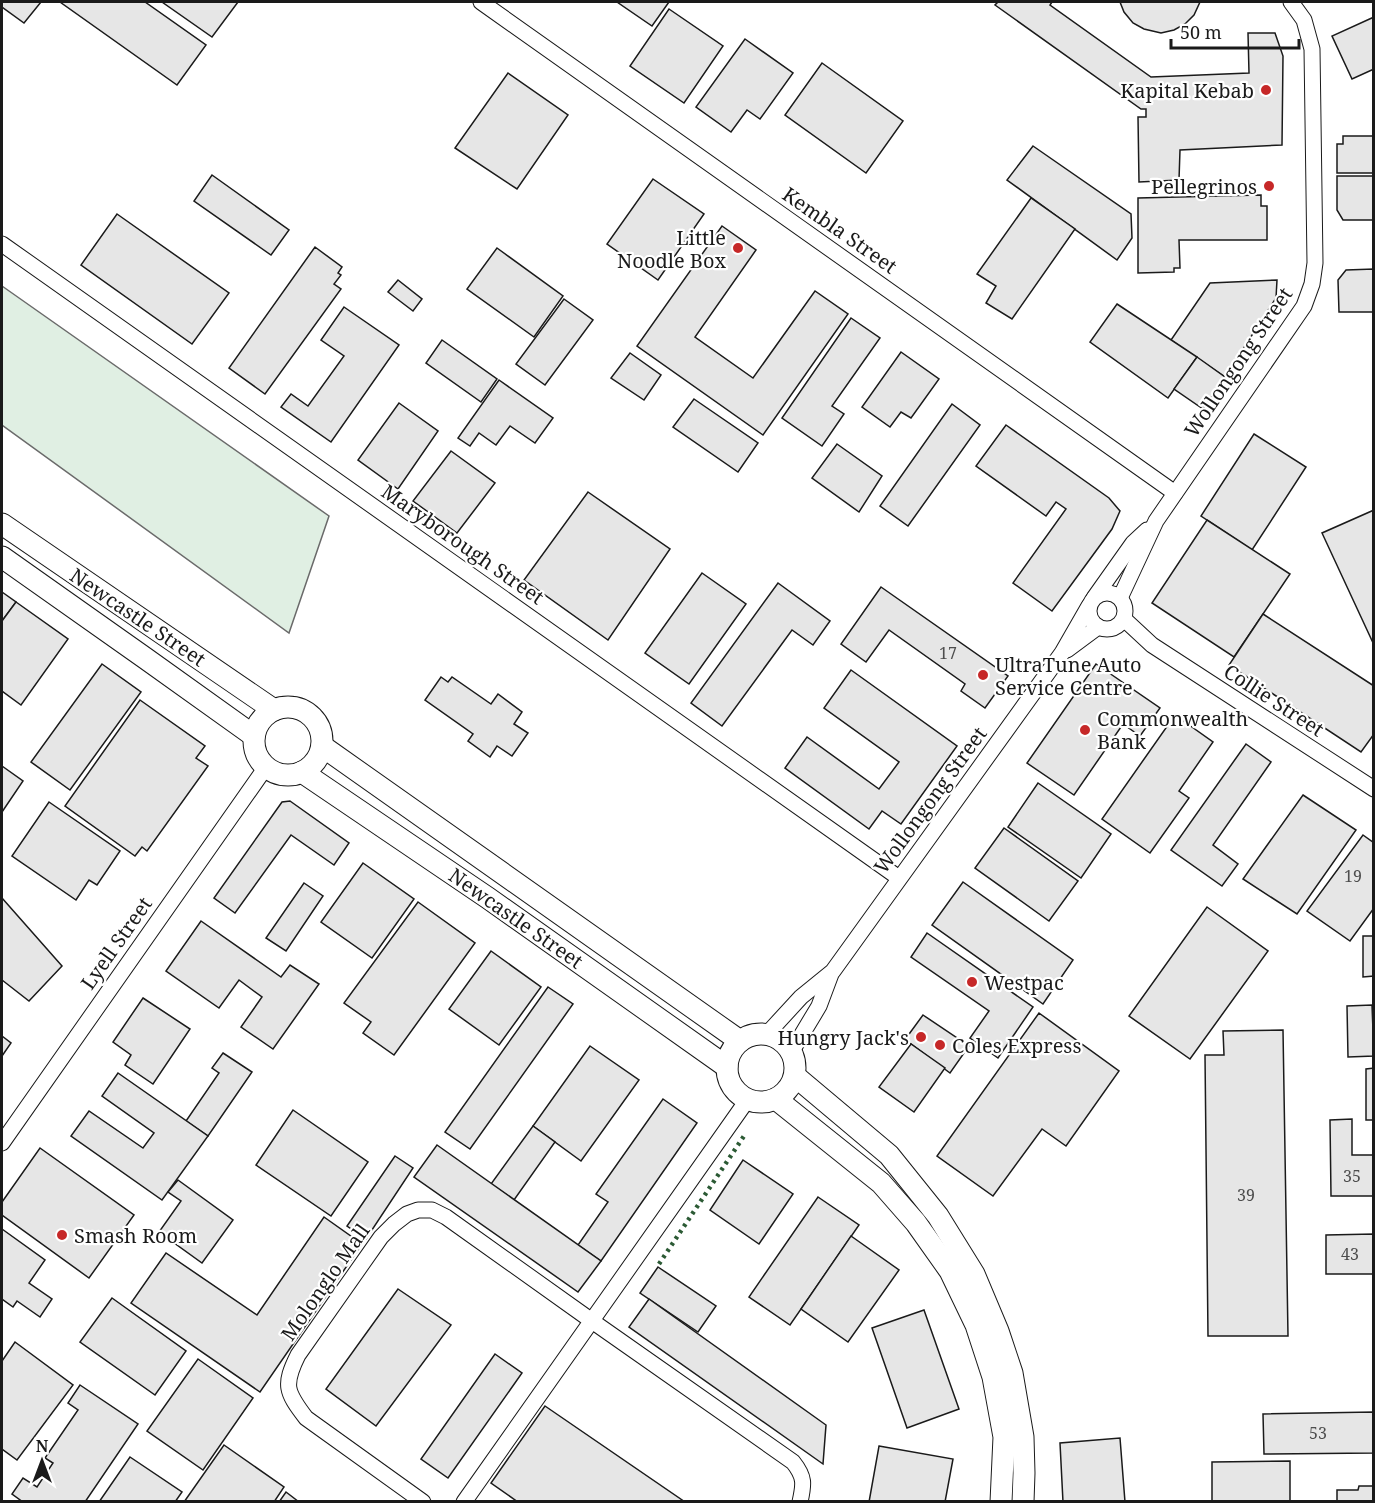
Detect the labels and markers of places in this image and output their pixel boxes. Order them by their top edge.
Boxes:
place label: Kapital Kebab [1120,77,1254,104]
marker: Kapital Kebab [1259,83,1273,97]
place label: Pellegrinos [1151,173,1257,200]
marker: Pellegrinos [1262,179,1276,193]
place label: Little Noodle Box [617,224,726,274]
marker: Little Noodle Box [731,241,745,255]
place label: UltraTune Auto Service Centre [995,651,1142,701]
marker: UltraTune Auto Service Centre [976,668,990,682]
place label: Commonwealth Bank [1097,705,1248,755]
marker: Commonwealth Bank [1078,723,1092,737]
place label: Westpac [984,969,1064,996]
marker: Westpac [965,975,979,989]
place label: Hungry Jack's [778,1024,909,1051]
marker: Hungry Jack's [914,1030,928,1044]
place label: Coles Express [952,1032,1081,1059]
marker: Coles Express [933,1038,947,1052]
place label: Smash Room [74,1222,197,1249]
marker: Smash Room [55,1228,69,1242]

